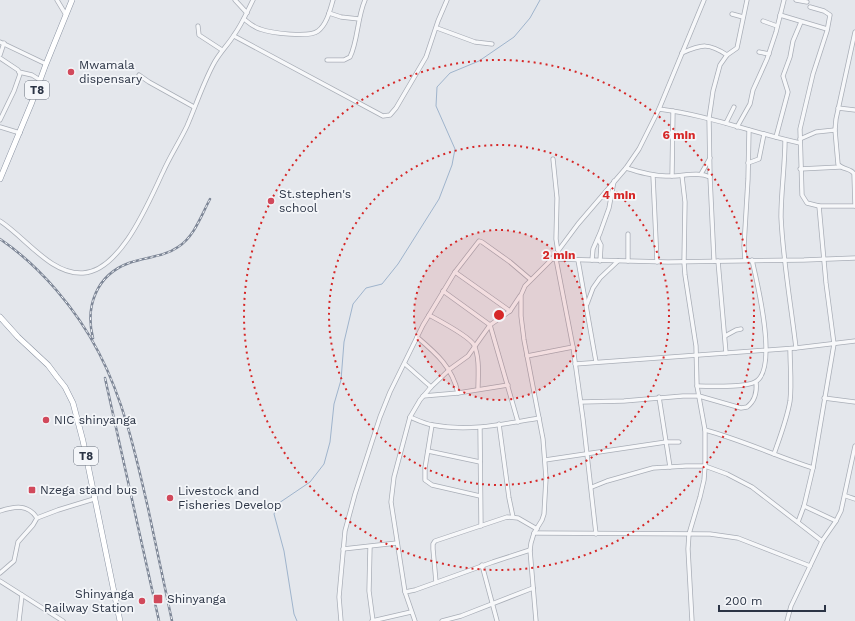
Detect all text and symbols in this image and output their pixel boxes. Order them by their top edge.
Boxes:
place label: Mwamala dispensary [79,58,143,86]
marker: Mwamala dispensary [66,67,76,77]
road number: T8 [25,81,49,99]
text: 6 min [662,128,696,142]
place label: St.stephen's school [279,187,351,215]
text: 4 min [602,188,636,202]
marker: St.stephen's school [266,196,276,206]
text: 2 min [543,248,575,262]
centre of rings [492,308,506,322]
place label: NIC shinyanga [54,413,137,427]
marker: NIC shinyanga [41,415,51,425]
road number: T8 [74,447,98,465]
place label: Nzega stand bus [40,483,137,497]
place label: Livestock and Fisheries Develop [178,484,282,512]
marker: Nzega stand bus [27,485,37,495]
marker: Livestock and Fisheries Develop [165,493,175,503]
place label: Shinyanga Railway Station [44,587,134,615]
scale bar [719,587,825,613]
place label: Shinyanga [167,592,226,606]
marker: Shinyanga [152,593,164,605]
text: 200 m [725,594,762,608]
marker: Shinyanga Railway Station [137,596,147,606]

